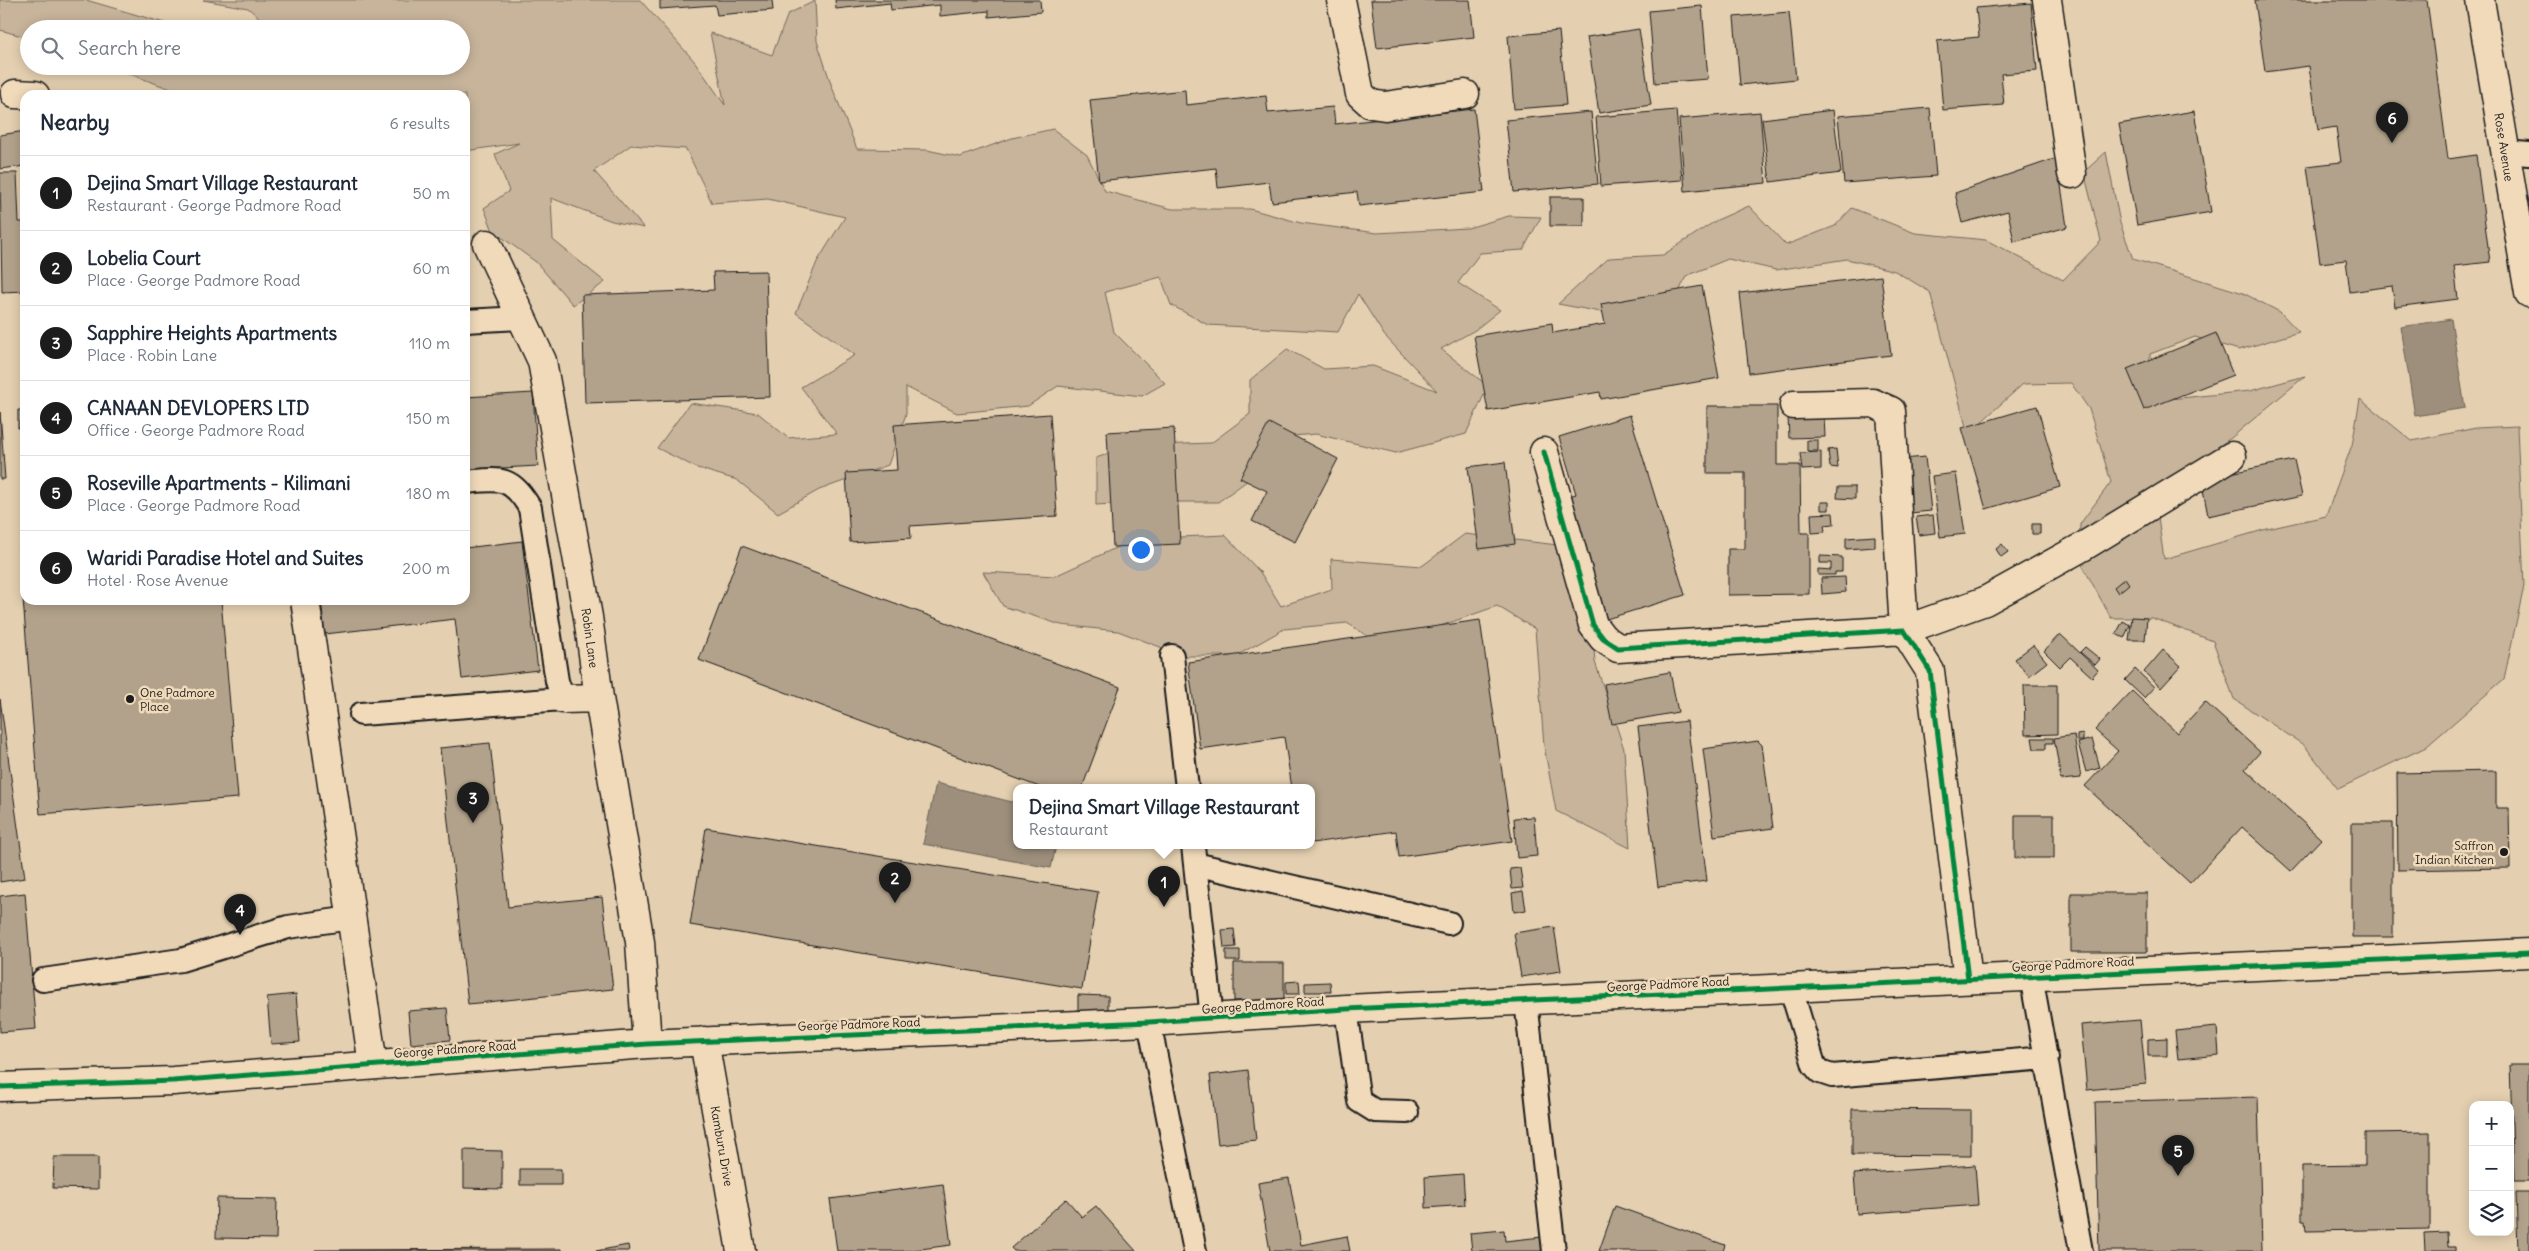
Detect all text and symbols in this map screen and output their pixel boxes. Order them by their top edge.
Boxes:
search box [20,20,470,75]
icon: search [38,34,66,62]
text: Search here [78,36,181,60]
pin: 6 [2376,102,2408,143]
text: Nearby [40,109,110,136]
street label: Rose Avenue [2491,112,2517,182]
text: 6 results [389,113,450,133]
text: Dejina Smart Village Restaurant [87,171,358,195]
text: 1 [53,183,59,203]
text: 50 m [412,183,450,203]
text: Restaurant · George Padmore Road [87,195,341,215]
text: Lobelia Court [87,246,201,270]
text: 2 [52,258,60,278]
text: 60 m [412,258,450,278]
text: Place · George Padmore Road [87,270,301,290]
text: Sapphire Heights Apartments [87,321,337,345]
text: 3 [51,333,61,353]
text: 110 m [409,333,450,353]
text: Place · Robin Lane [87,345,217,365]
text: CANAAN DEVLOPERS LTD [87,396,309,420]
text: 4 [51,408,61,428]
text: 150 m [406,408,450,428]
text: Office · George Padmore Road [87,420,305,440]
text: Roseville Apartments - Kilimani [87,471,351,495]
text: 5 [51,483,61,503]
text: 180 m [406,483,450,503]
text: Place · George Padmore Road [87,495,301,515]
your location [1128,537,1154,563]
text: Waridi Paradise Hotel and Suites [87,546,363,570]
text: 6 [51,558,61,578]
text: 200 m [402,558,450,578]
text: Hotel · Rose Avenue [87,570,228,590]
street label: Robin Lane [578,607,602,669]
place label: One Padmore Place [140,685,215,714]
marker: One Padmore Place [124,693,136,705]
pin: 3 [457,782,489,823]
popup [1013,784,1315,849]
text: Dejina Smart Village Restaurant [1029,795,1299,819]
text: Restaurant [1029,819,1108,839]
place label: Saffron Indian Kitchen [2415,838,2494,867]
marker: Saffron Indian Kitchen [2498,846,2510,858]
pin: 2 [879,862,911,903]
pin: 1 [1148,866,1180,907]
pin: 4 [224,894,256,935]
street label: George Padmore Road [2011,953,2135,975]
street label: George Padmore Road [1606,973,1730,995]
street label: George Padmore Road [1201,993,1325,1017]
street label: George Padmore Road [797,1014,921,1034]
street label: George Padmore Road [393,1037,517,1061]
map controls [2469,1101,2514,1236]
button: + [2469,1101,2514,1146]
street label: Kamburu Drive [708,1105,736,1187]
pin: 5 [2162,1135,2194,1176]
button: − [2469,1146,2514,1191]
button: layers [2469,1191,2514,1236]

